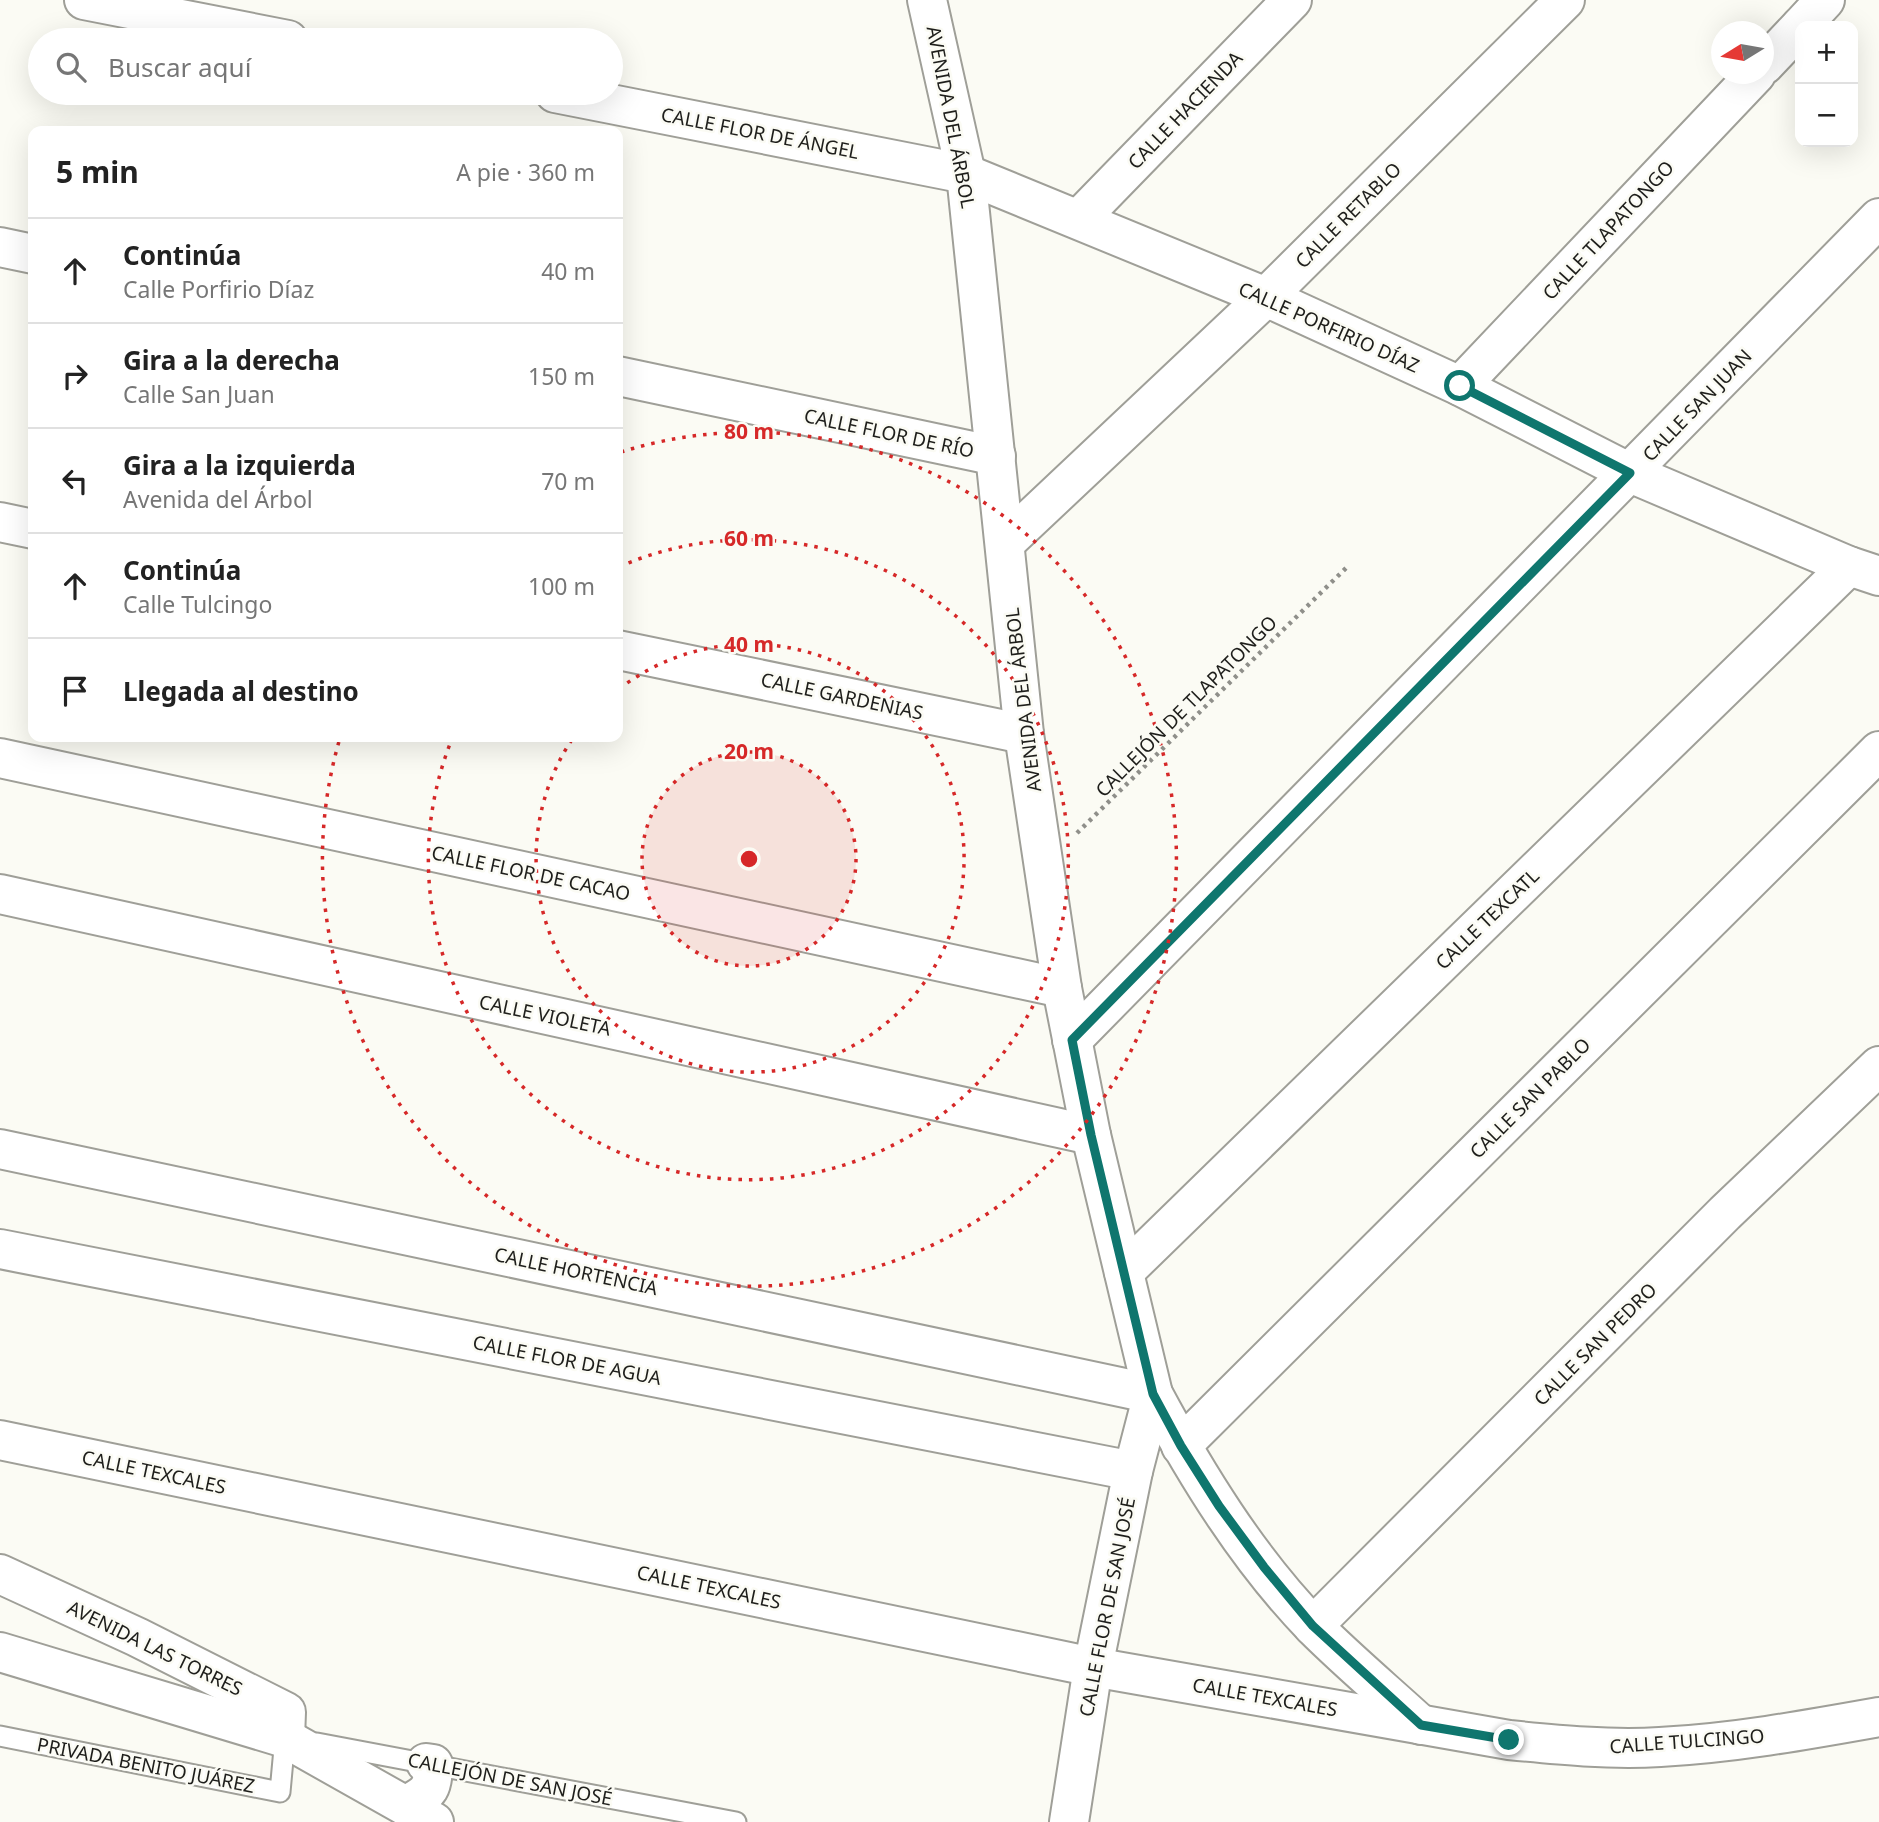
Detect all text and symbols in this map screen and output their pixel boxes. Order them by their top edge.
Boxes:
north arrow [1711,21,1774,84]
map controls [1795,21,1858,147]
button: + [1795,21,1858,84]
street label: AVENIDA DEL ÁRBOL [921,24,981,210]
search box [28,28,623,105]
street label: CALLE HACIENDA [1122,45,1249,175]
icon: search [52,48,90,86]
text: Buscar aquí [108,49,251,85]
button: − [1795,84,1858,147]
street label: CALLE FLOR DE ÁNGEL [659,101,861,165]
text: 5 min [56,151,139,192]
street label: CALLE TLAPATONGO [1537,155,1679,305]
text: A pie · 360 m [456,156,595,188]
street label: CALLE RETABLO [1289,156,1407,274]
text: Continúa [123,237,241,273]
icon: ahead [56,252,94,290]
text: 40 m [541,255,595,287]
text: Calle Porfirio Díaz [123,273,314,305]
street label: CALLE PORFIRIO DÍAZ [1234,275,1424,379]
text: Gira a la derecha [123,342,340,378]
street label: CALLE SAN JUAN [1637,343,1757,467]
icon: right [56,357,94,395]
text: 150 m [528,360,595,392]
route start [1444,370,1475,401]
text: Calle San Juan [123,378,275,410]
street label: CALLE FLOR DE RÍO [802,402,976,464]
text: 80 m [724,417,774,445]
text: Gira a la izquierda [123,447,356,483]
icon: left [56,462,94,500]
text: 70 m [541,465,595,497]
text: Avenida del Árbol [123,483,313,515]
text: 60 m [724,524,774,552]
text: Continúa [123,552,241,588]
icon: ahead [56,567,94,605]
text: 100 m [528,570,595,602]
text: Calle Tulcingo [123,588,272,620]
street label: AVENIDA DEL ÁRBOL [999,606,1047,794]
street label: CALLEJÓN DE TLAPATONGO [1090,610,1282,802]
text: 40 m [724,630,774,658]
street label: CALLE GARDENIAS [758,666,926,726]
icon: arrive [56,672,94,710]
text: Llegada al destino [123,673,359,709]
text: 20 m [724,737,774,765]
street label: CALLE FLOR DE CACAO [429,839,633,907]
centre of rings [737,847,761,871]
street label: CALLE TEXCATL [1429,863,1545,975]
street label: CALLE VIOLETA [477,988,614,1042]
street label: CALLE SAN PABLO [1464,1032,1596,1164]
street label: CALLE HORTENCIA [492,1241,661,1301]
street label: CALLE SAN PEDRO [1528,1277,1662,1411]
street label: CALLE FLOR DE AGUA [471,1329,664,1391]
street label: CALLE TEXCALES [80,1444,228,1500]
street label: CALLE FLOR DE SAN JOSÉ [1073,1495,1141,1719]
street label: CALLE TEXCALES [635,1559,783,1615]
street label: AVENIDA LAS TORRES [63,1594,247,1702]
street label: CALLE TEXCALES [1191,1671,1339,1723]
street label: CALLE TULCINGO [1609,1723,1765,1759]
route end [1493,1724,1524,1755]
street label: PRIVADA BENITO JUÁREZ [35,1731,257,1799]
street label: CALLEJÓN DE SAN JOSÉ [406,1746,614,1812]

